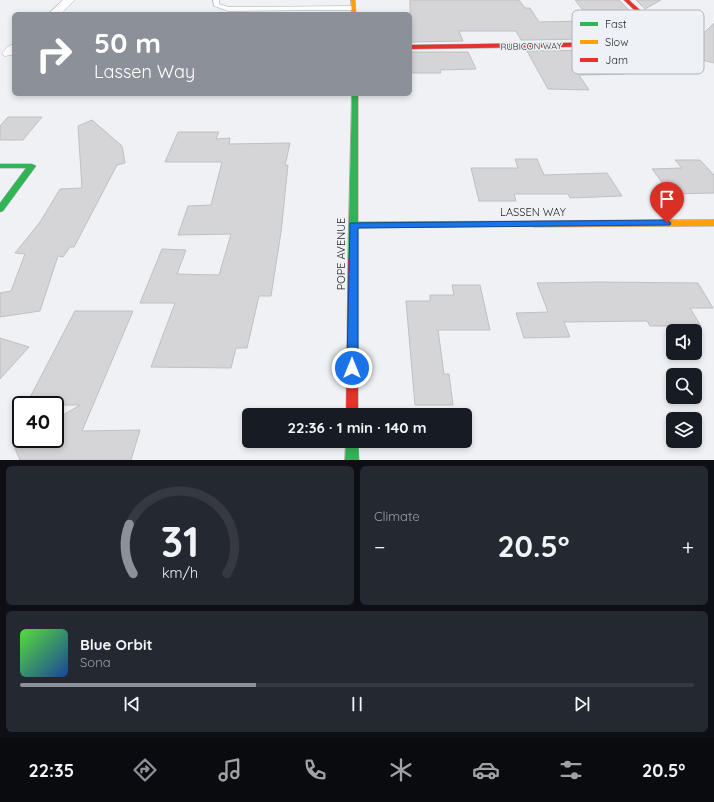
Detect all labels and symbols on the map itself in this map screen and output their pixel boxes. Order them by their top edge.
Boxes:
legend [572,10,704,74]
text: Fast [605,17,627,31]
text: Slow [605,35,629,49]
street label: RUBICON WAY [500,40,562,52]
text: Jam [605,53,628,67]
pin [650,182,684,223]
street label: LASSEN WAY [500,205,566,219]
street label: POPE AVENUE [334,218,348,290]
position arrow [331,347,373,389]
speed limit sign: 40 [12,396,64,448]

